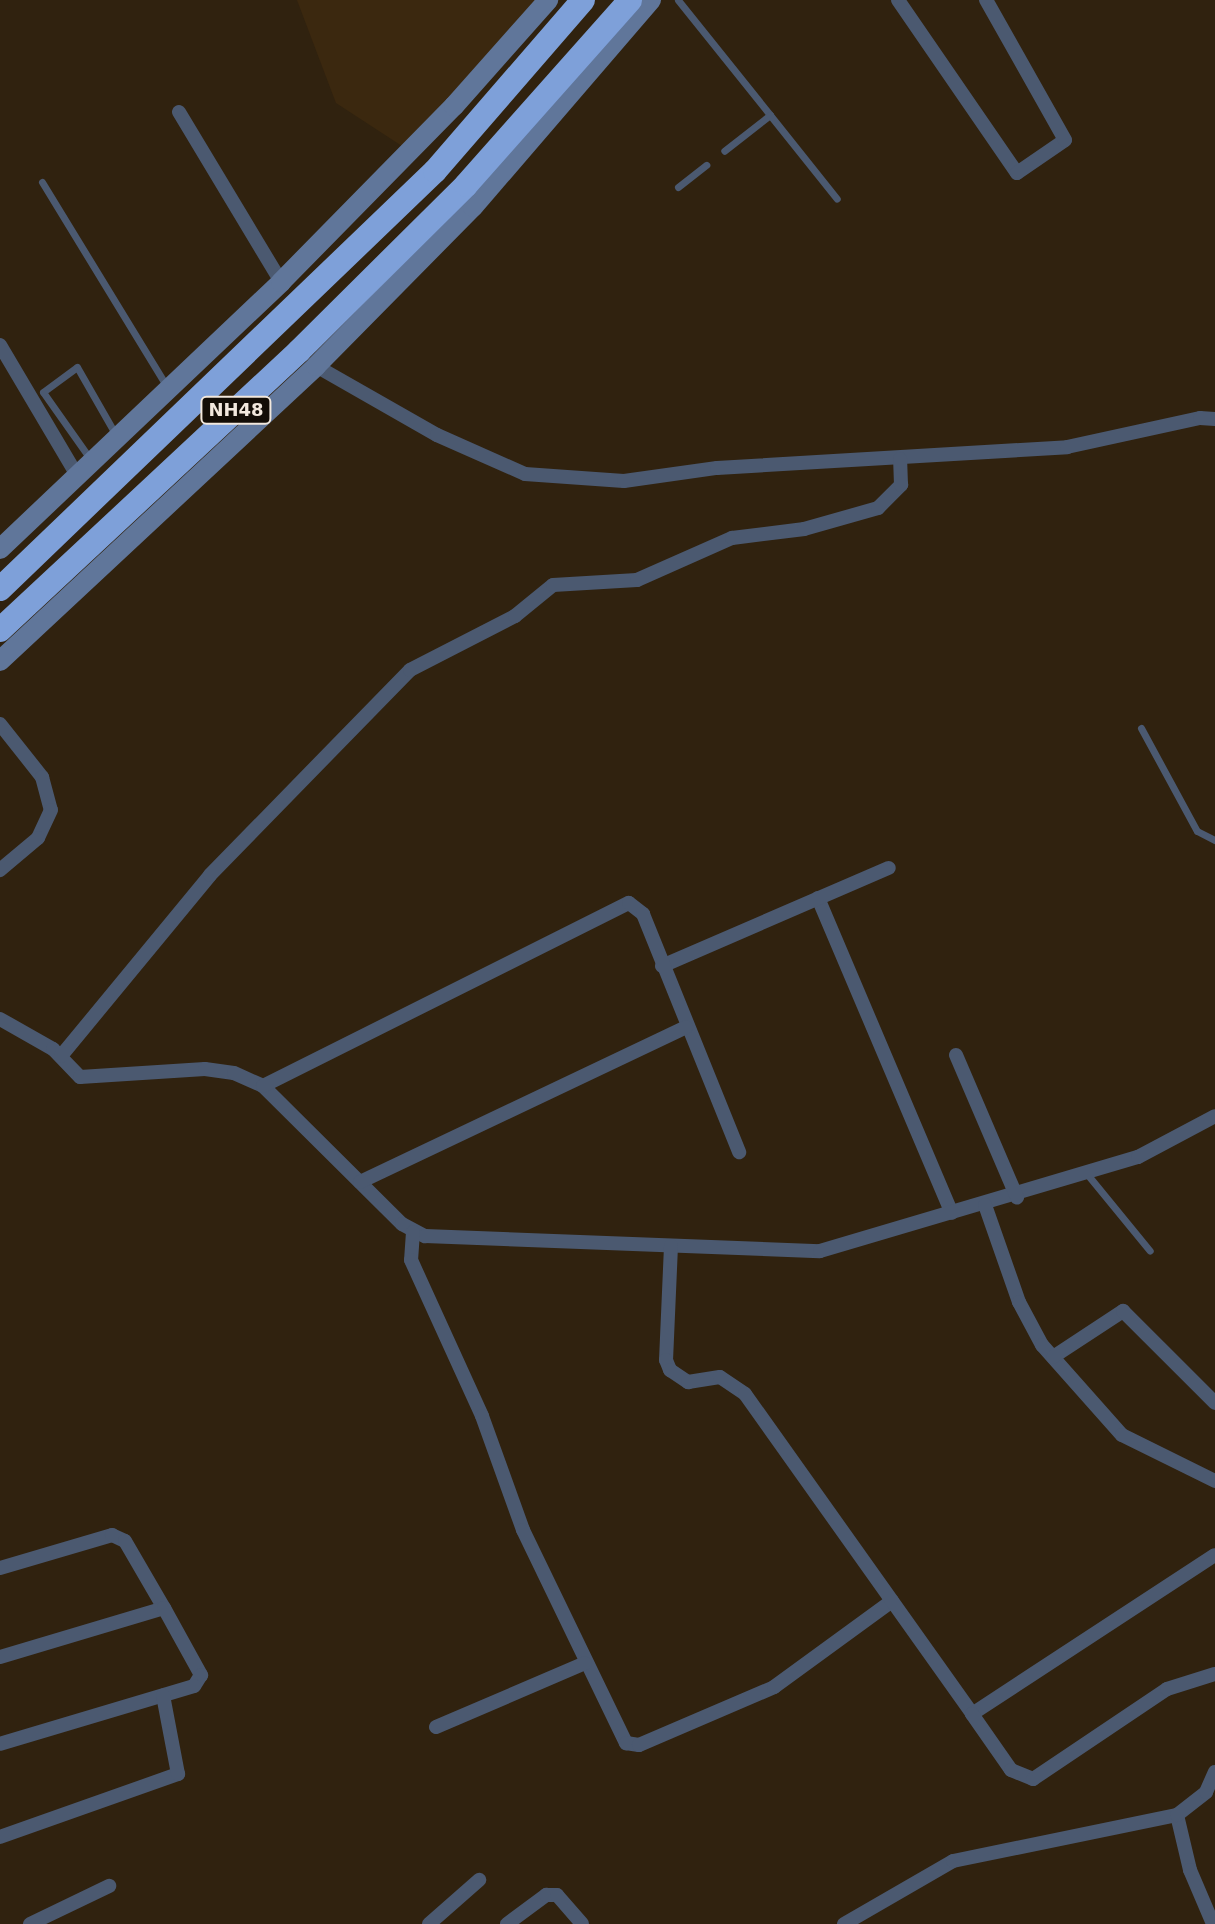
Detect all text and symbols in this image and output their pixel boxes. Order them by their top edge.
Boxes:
road number: NH48 [200,396,272,424]

